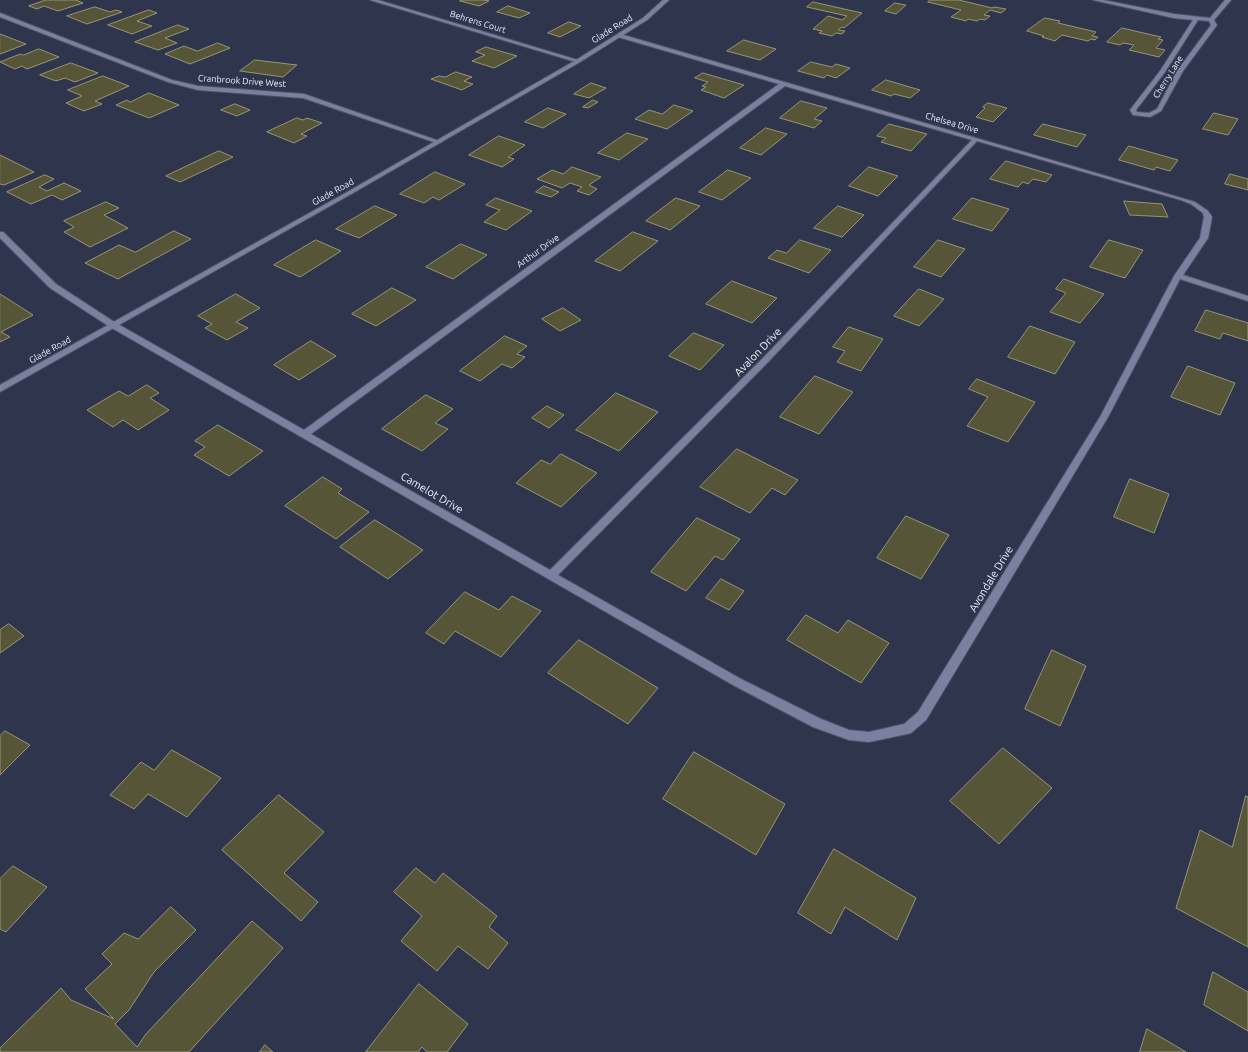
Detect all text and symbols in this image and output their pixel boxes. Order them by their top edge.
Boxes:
street label: Behrens Court [449,8,507,36]
street label: Glade Road [590,12,634,46]
street label: Cherry Lane [1151,54,1185,100]
street label: Cranbrook Drive West [198,73,286,89]
street label: Chelsea Drive [924,110,980,136]
street label: Glade Road [310,176,356,208]
street label: Arthur Drive [515,232,561,270]
street label: Avalon Drive [732,325,784,379]
street label: Glade Road [27,334,73,366]
street label: Camelot Drive [398,470,466,516]
street label: Avondale Drive [966,544,1016,614]

